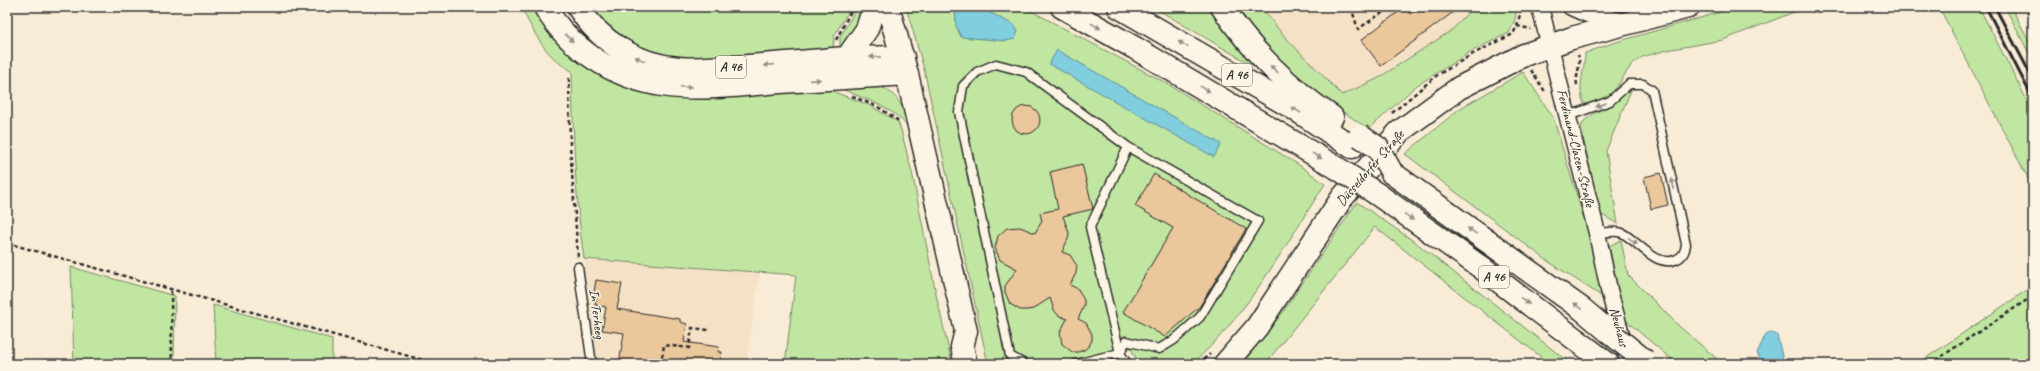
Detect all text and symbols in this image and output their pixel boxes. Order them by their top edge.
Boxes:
one-way arrow [1090,23,1102,29]
one-way arrow [564,33,574,43]
one-way arrow [1177,41,1189,48]
one-way arrow [869,54,881,61]
one-way arrow [634,55,646,61]
road number: A 46 [716,56,746,78]
one-way arrow [763,61,775,68]
road number: A 46 [1222,64,1252,86]
one-way arrow [1269,64,1279,73]
one-way arrow [809,76,821,83]
one-way arrow [680,83,692,90]
one-way arrow [1200,85,1210,93]
street label: Ferdinand-Clasen-Straße [1553,87,1599,210]
one-way arrow [1594,102,1606,108]
one-way arrow [1290,106,1302,113]
street label: Düsseldorfer Straße [1332,125,1409,209]
one-way arrow [1311,153,1322,160]
one-way arrow [1670,178,1676,191]
one-way arrow [1403,213,1414,221]
one-way arrow [1467,227,1478,235]
one-way arrow [1628,237,1638,245]
road number: A 46 [1479,266,1509,288]
street label: In Terheeg [585,288,609,341]
one-way arrow [1520,297,1531,305]
one-way arrow [1573,302,1583,310]
street label: Neuhaus [1606,305,1633,350]

